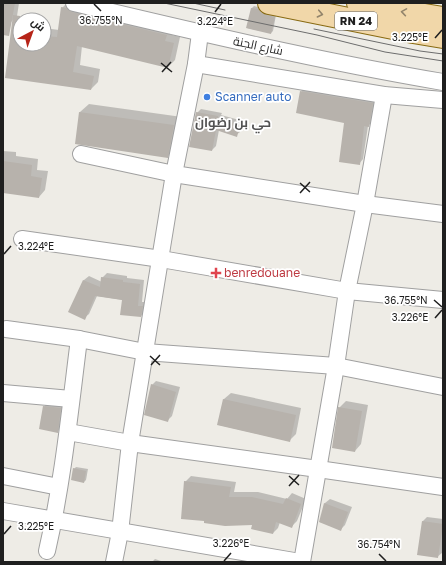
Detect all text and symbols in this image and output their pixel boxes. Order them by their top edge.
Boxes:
one-way arrow [401,8,408,17]
one-way arrow [317,9,324,17]
north arrow [12,12,52,52]
road number: RN 24 [335,12,377,30]
text: 36.755°N [79,14,123,26]
text: ش [29,15,48,34]
text: 3.224°E [197,15,233,27]
text: 3.225°E [392,31,428,43]
street label: شارع الجنة [232,33,284,59]
place label: Scanner auto [215,89,291,104]
marker: Scanner auto [202,92,212,102]
district label: حي بن رضوان [195,114,271,134]
text: 3.224°E [18,240,54,252]
place label: benredouane [224,265,300,280]
marker: benredouane [211,268,221,278]
text: 36.755°N [384,294,428,306]
text: 3.226°E [392,311,428,323]
text: 3.225°E [18,520,54,532]
text: 3.226°E [213,537,249,549]
text: 36.754°N [357,538,401,550]

